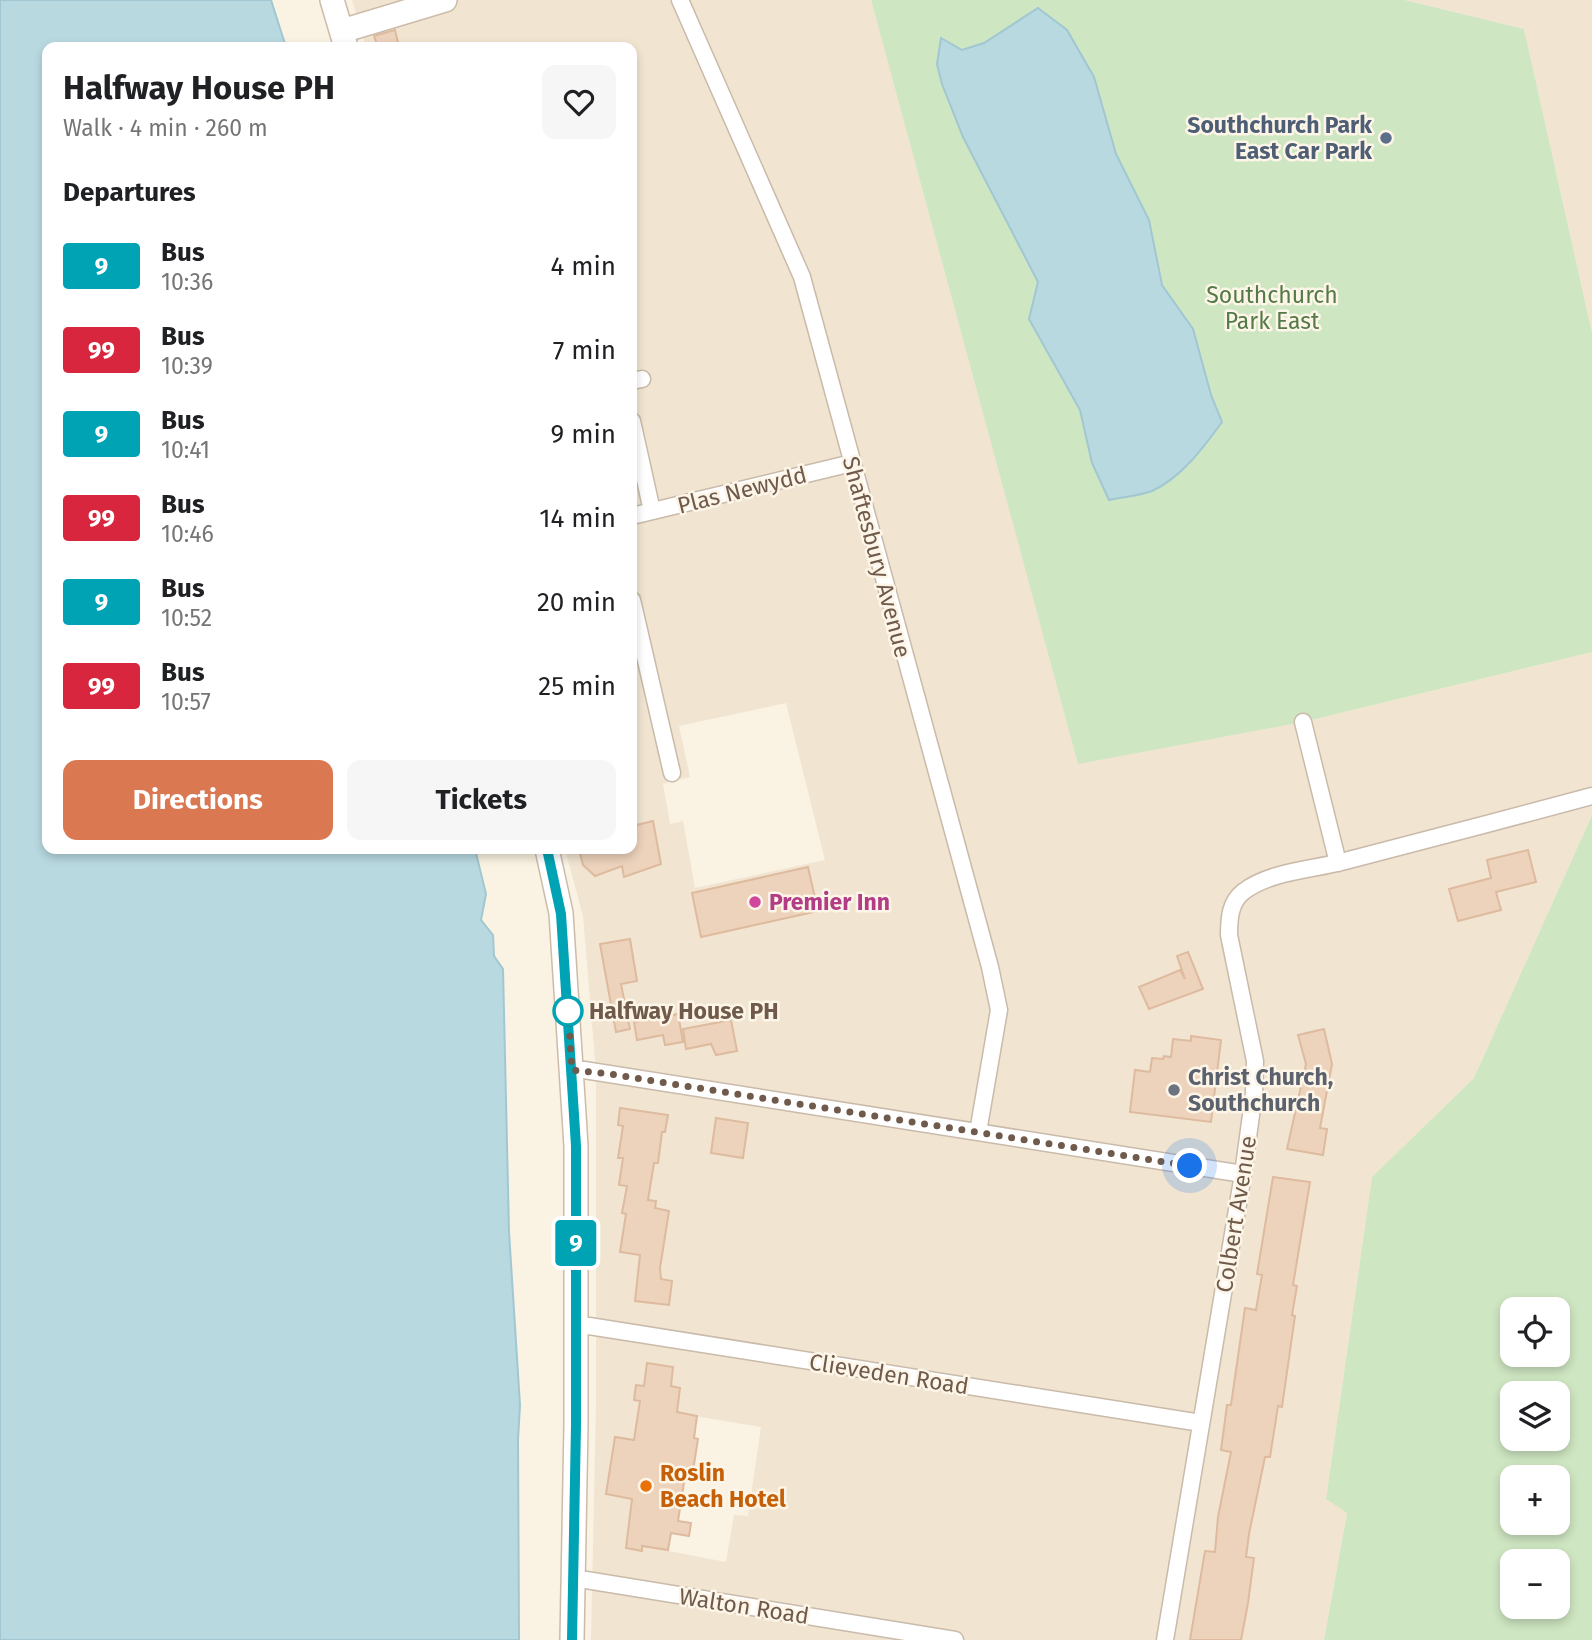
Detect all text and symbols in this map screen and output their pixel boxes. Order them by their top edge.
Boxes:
button: heart [542,65,616,139]
text: Halfway House PH [63,68,335,108]
place label: Southchurch Park East Car Park [1187,111,1372,165]
text: Walk · 4 min · 260 m [63,114,268,142]
marker: Southchurch Park East Car Park [1378,130,1394,146]
text: Departures [63,177,196,208]
text: Bus [161,237,204,268]
text: 4 min [550,251,616,282]
text: 9 [95,252,108,280]
text: 10:36 [161,268,213,296]
park label: Southchurch Park East [1206,281,1338,335]
text: Bus [161,321,204,352]
text: 7 min [553,335,616,366]
text: 99 [88,336,115,364]
text: 10:39 [161,352,213,380]
text: Bus [161,405,204,436]
text: 9 min [551,419,616,450]
text: 9 [95,420,108,448]
text: 10:41 [161,436,210,464]
street label: Shaftesbury Avenue [837,453,917,661]
street label: Plas Newydd [674,460,810,520]
text: Bus [161,489,204,520]
text: 14 min [539,503,616,534]
text: 99 [88,504,115,532]
text: 10:46 [161,520,214,548]
text: Bus [161,573,204,604]
text: 20 min [537,587,616,618]
text: 9 [95,588,108,616]
text: 10:52 [161,604,212,632]
text: Bus [161,657,204,688]
text: 25 min [538,671,616,702]
text: 99 [88,672,115,700]
text: 10:57 [161,688,211,716]
button: Directions [63,760,333,840]
button: Tickets [347,760,616,840]
place label: Premier Inn [769,888,890,916]
marker: Premier Inn [747,894,763,910]
marker: Halfway House PH [553,996,583,1026]
place label: Halfway House PH [589,997,779,1025]
place label: Christ Church, Southchurch [1188,1063,1333,1117]
marker: Christ Church, Southchurch [1166,1082,1182,1098]
street label: Colbert Avenue [1210,1134,1262,1294]
your location [1172,1148,1207,1183]
line badge: 9 [553,1220,599,1266]
text: 9 [569,1229,583,1257]
map controls [1500,1297,1570,1619]
button: locate [1500,1297,1570,1367]
street label: Clieveden Road [807,1348,971,1400]
button: layers [1500,1381,1570,1451]
place label: Roslin Beach Hotel [660,1459,786,1513]
button: + [1500,1465,1570,1535]
marker: Roslin Beach Hotel [638,1478,654,1494]
button: − [1500,1549,1570,1619]
street label: Walton Road [677,1582,811,1630]

